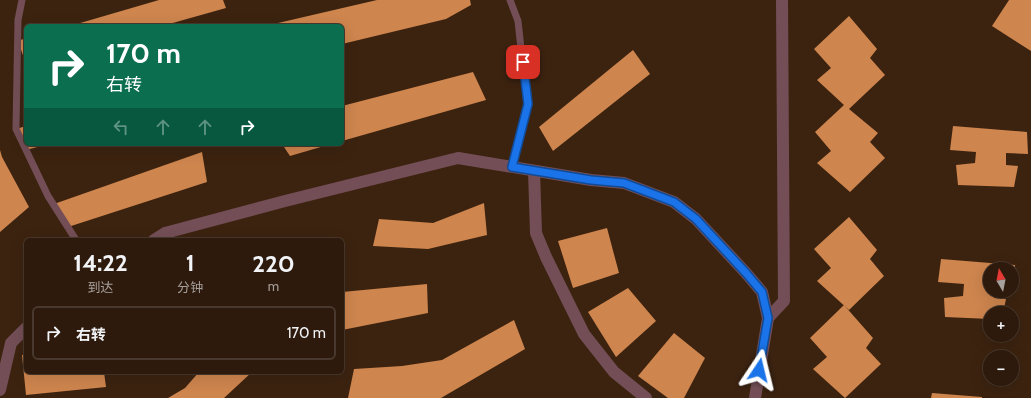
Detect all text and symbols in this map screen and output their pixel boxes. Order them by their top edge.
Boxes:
text: 170 m [106,36,181,70]
icon: right [40,40,92,92]
pin [506,45,540,79]
icon: arrive [512,51,534,73]
text: 右转 [106,74,142,96]
icon: left [110,116,132,138]
icon: ahead [152,116,174,138]
icon: ahead [194,116,216,138]
icon: right [236,116,258,138]
text: 14:22 [73,248,128,277]
text: 1 [186,248,194,277]
text: 220 [252,249,295,278]
north arrow [983,262,1019,298]
map controls [983,262,1019,386]
text: m [268,278,279,294]
text: 到达 [88,279,114,295]
text: 分钟 [177,279,203,295]
button: + [983,306,1019,342]
icon: right [42,322,64,344]
text: 170 m [287,324,326,342]
text: 右转 [76,326,106,344]
position arrow [738,349,780,391]
button: − [983,350,1019,386]

